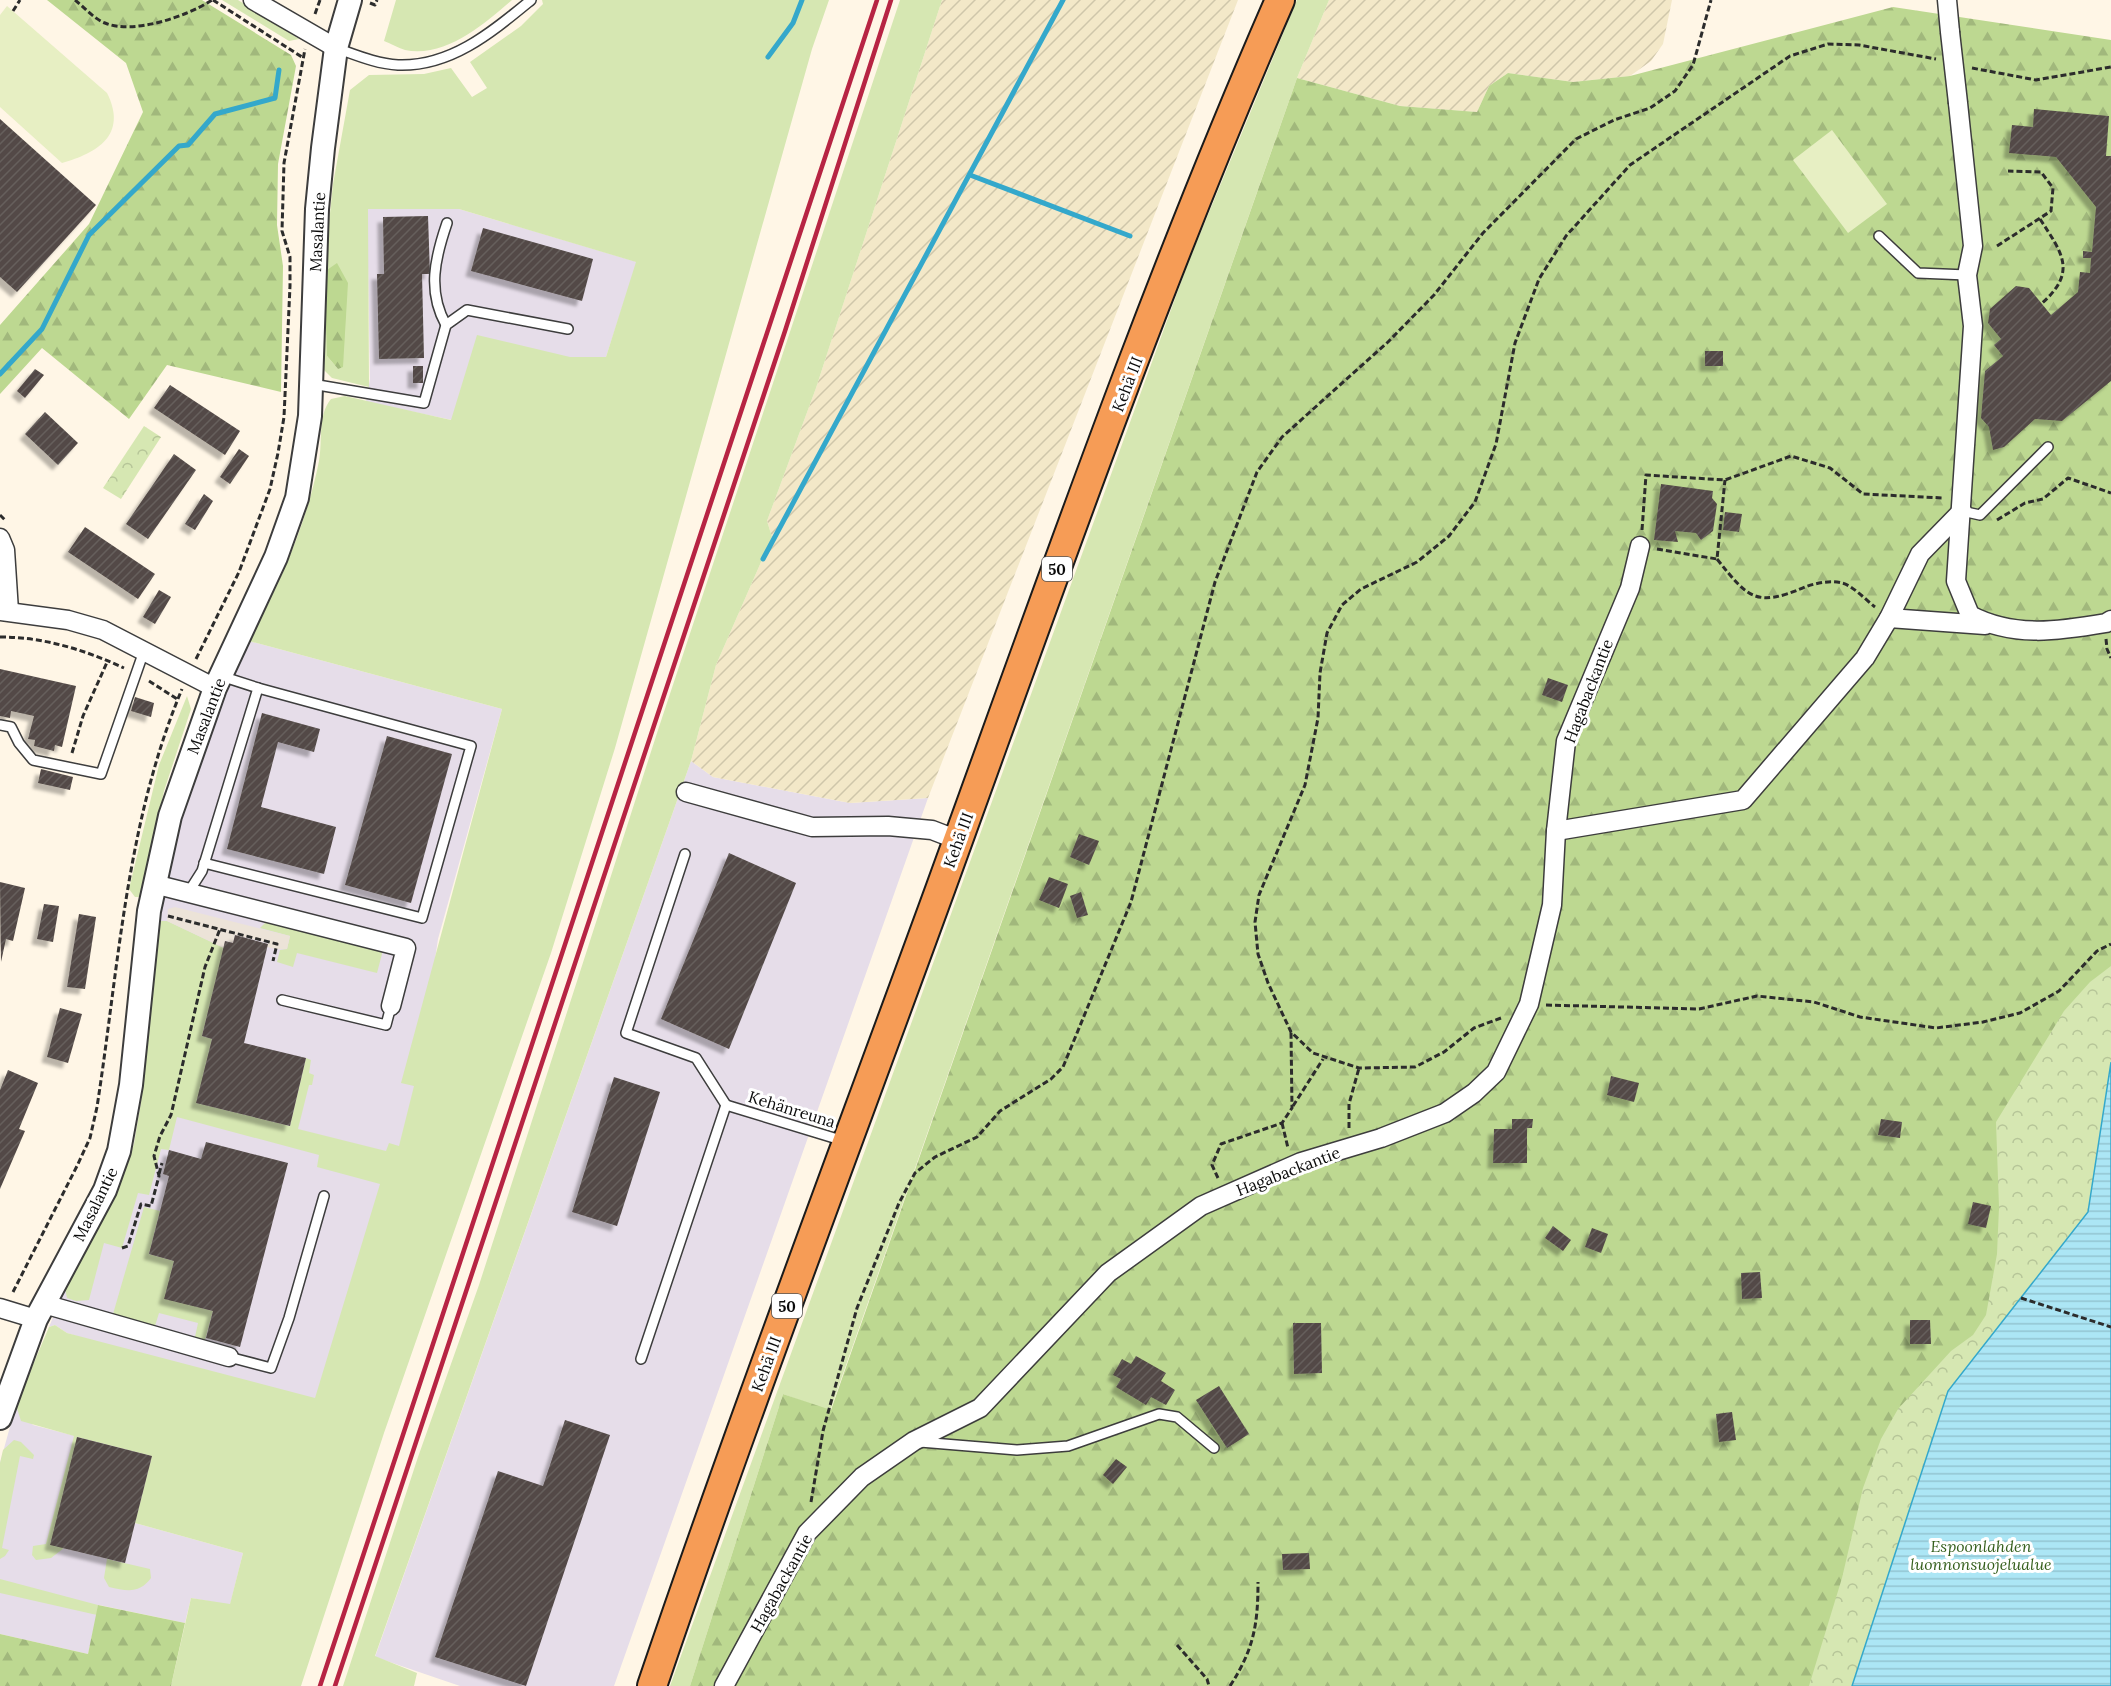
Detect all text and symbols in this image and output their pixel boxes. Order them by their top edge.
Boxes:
street label: Masalantie [305,191,329,273]
street label: Kehä III [1107,354,1147,414]
road number: 50 [1042,557,1072,581]
street label: Hagabackantie [1559,636,1617,746]
street label: Masalantie [182,675,230,757]
street label: Kehä III [939,810,977,870]
street label: Kehänreuna [746,1086,838,1132]
street label: Hagabackantie [1233,1142,1343,1200]
street label: Masalantie [68,1163,122,1244]
road number: 50 [772,1294,802,1318]
street label: Kehä III [747,1334,785,1394]
street label: Hagabackantie [746,1530,816,1636]
park label: Espoonlahden luonnonsuojelualue [1910,1536,2052,1574]

